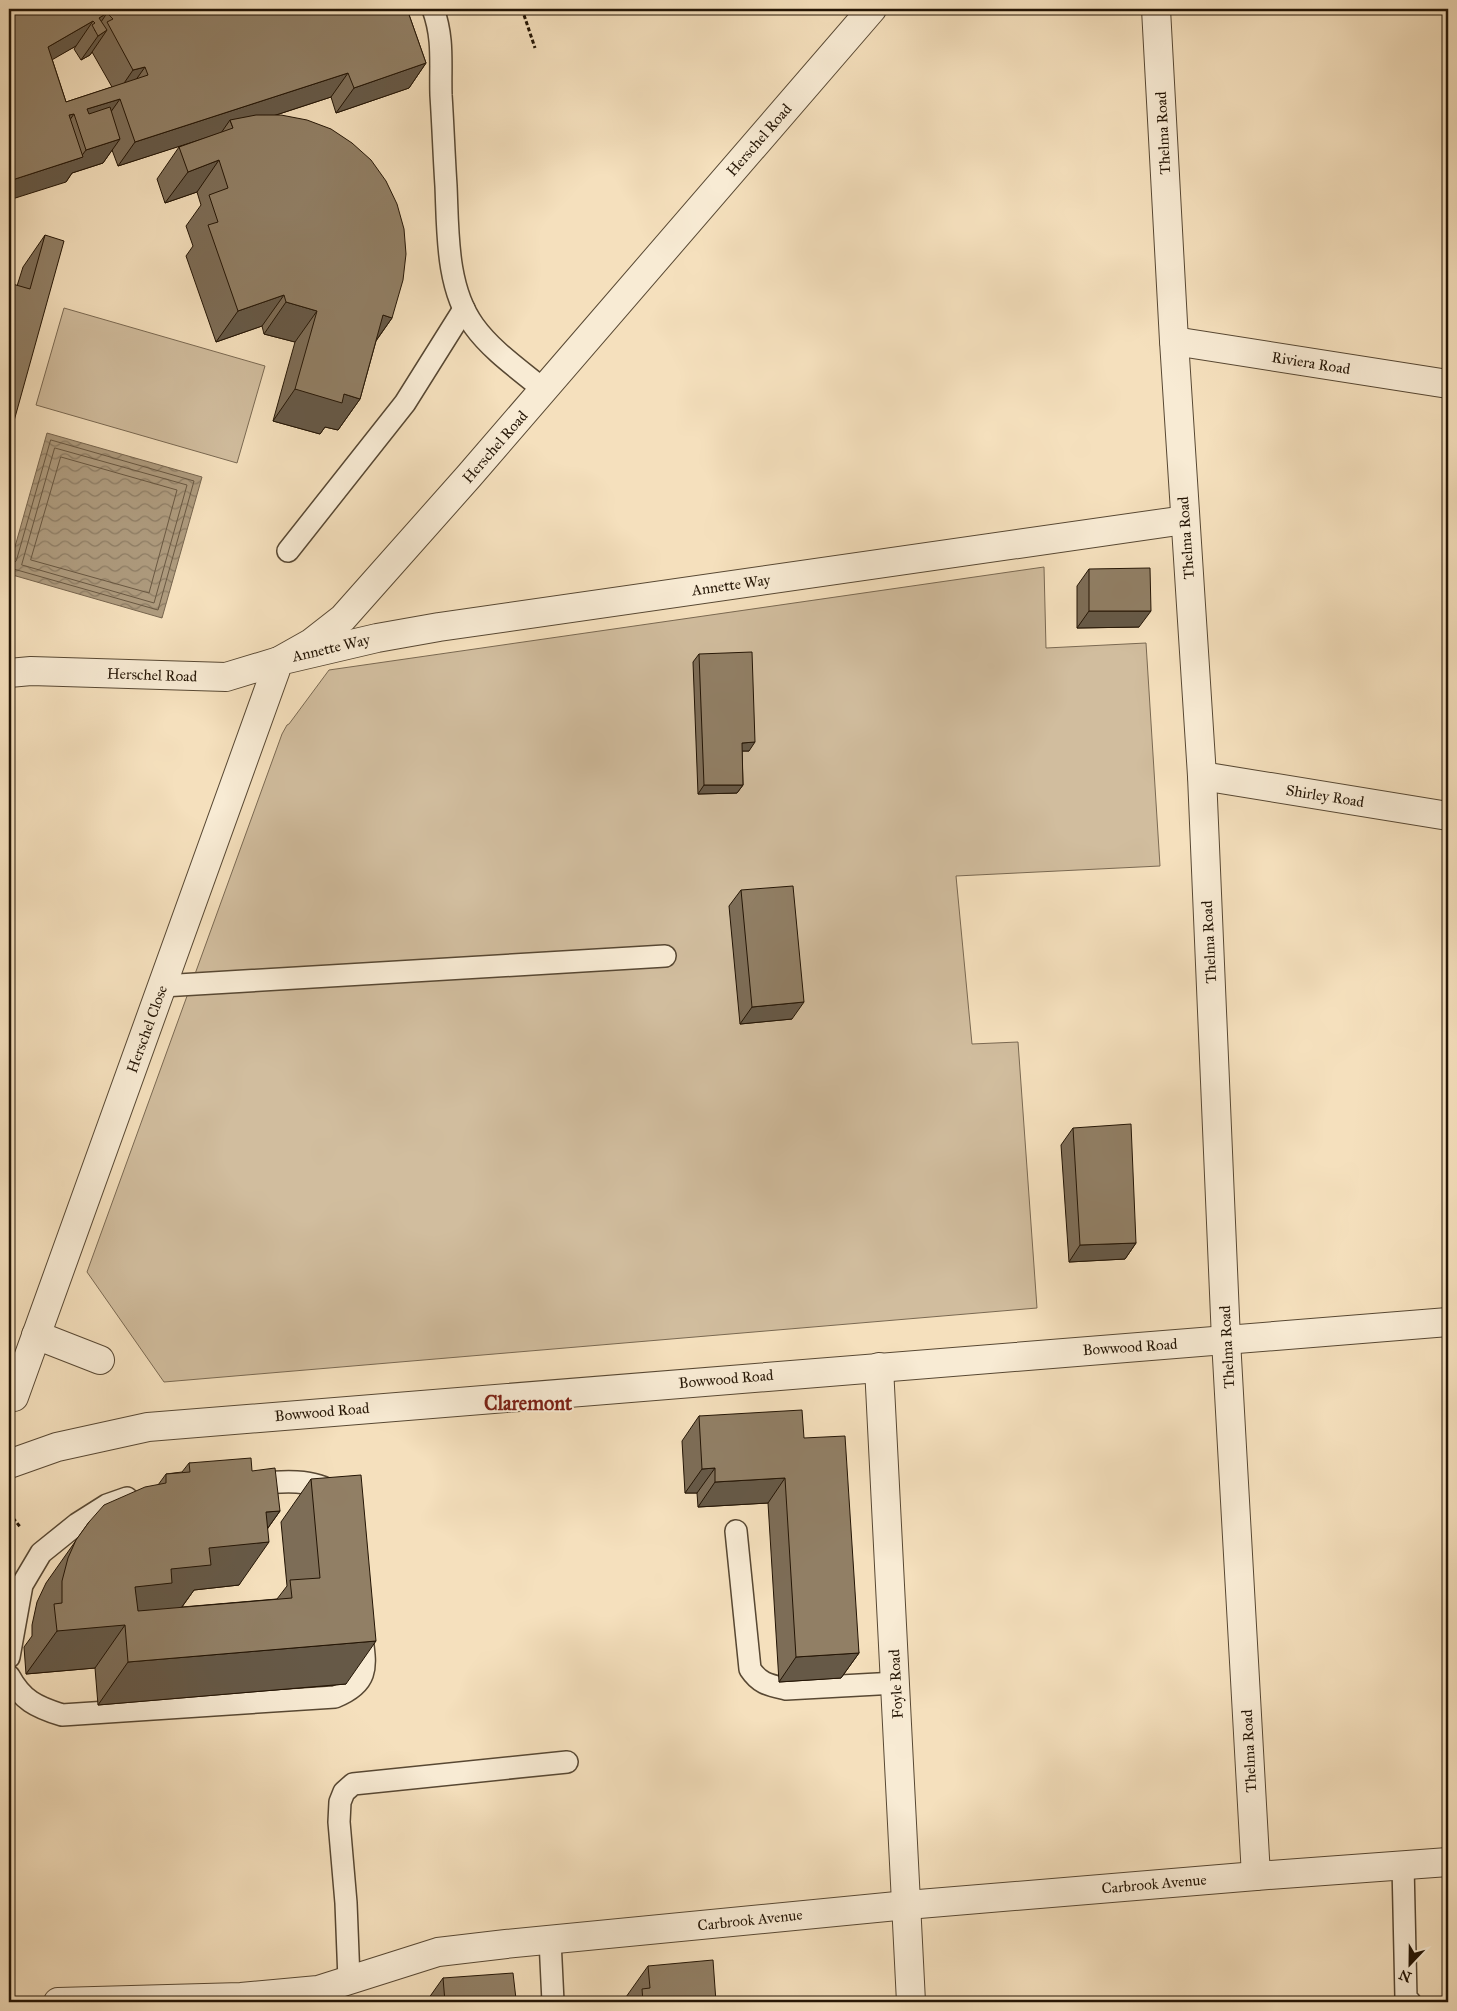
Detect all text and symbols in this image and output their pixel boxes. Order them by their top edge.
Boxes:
street label: Thelma Road [1152,91,1174,175]
street label: Herschel Road [723,100,796,180]
street label: Riviera Road [1270,348,1352,378]
street label: Herschel Road [459,407,532,487]
street label: Thelma Road [1174,495,1198,580]
street label: Annette Way [689,570,773,600]
street label: Annette Way [289,630,373,666]
street label: Herschel Road [107,664,198,686]
street label: Shirley Road [1285,781,1366,811]
street label: Thelma Road [1198,900,1220,984]
street label: Herschel Close [123,983,171,1075]
street label: Thelma Road [1216,1305,1238,1389]
street label: Bowwood Road [1082,1335,1179,1359]
street label: Bowwood Road [678,1366,775,1392]
district label: Claremont [484,1391,573,1415]
street label: Bowwood Road [274,1399,371,1425]
street label: Foyle Road [885,1648,907,1719]
street label: Thelma Road [1238,1709,1260,1793]
street label: Carbrook Avenue [1101,1870,1207,1898]
street label: Carbrook Avenue [697,1906,803,1934]
north arrow [1384,1938,1434,1988]
text: N [1397,1965,1414,1986]

